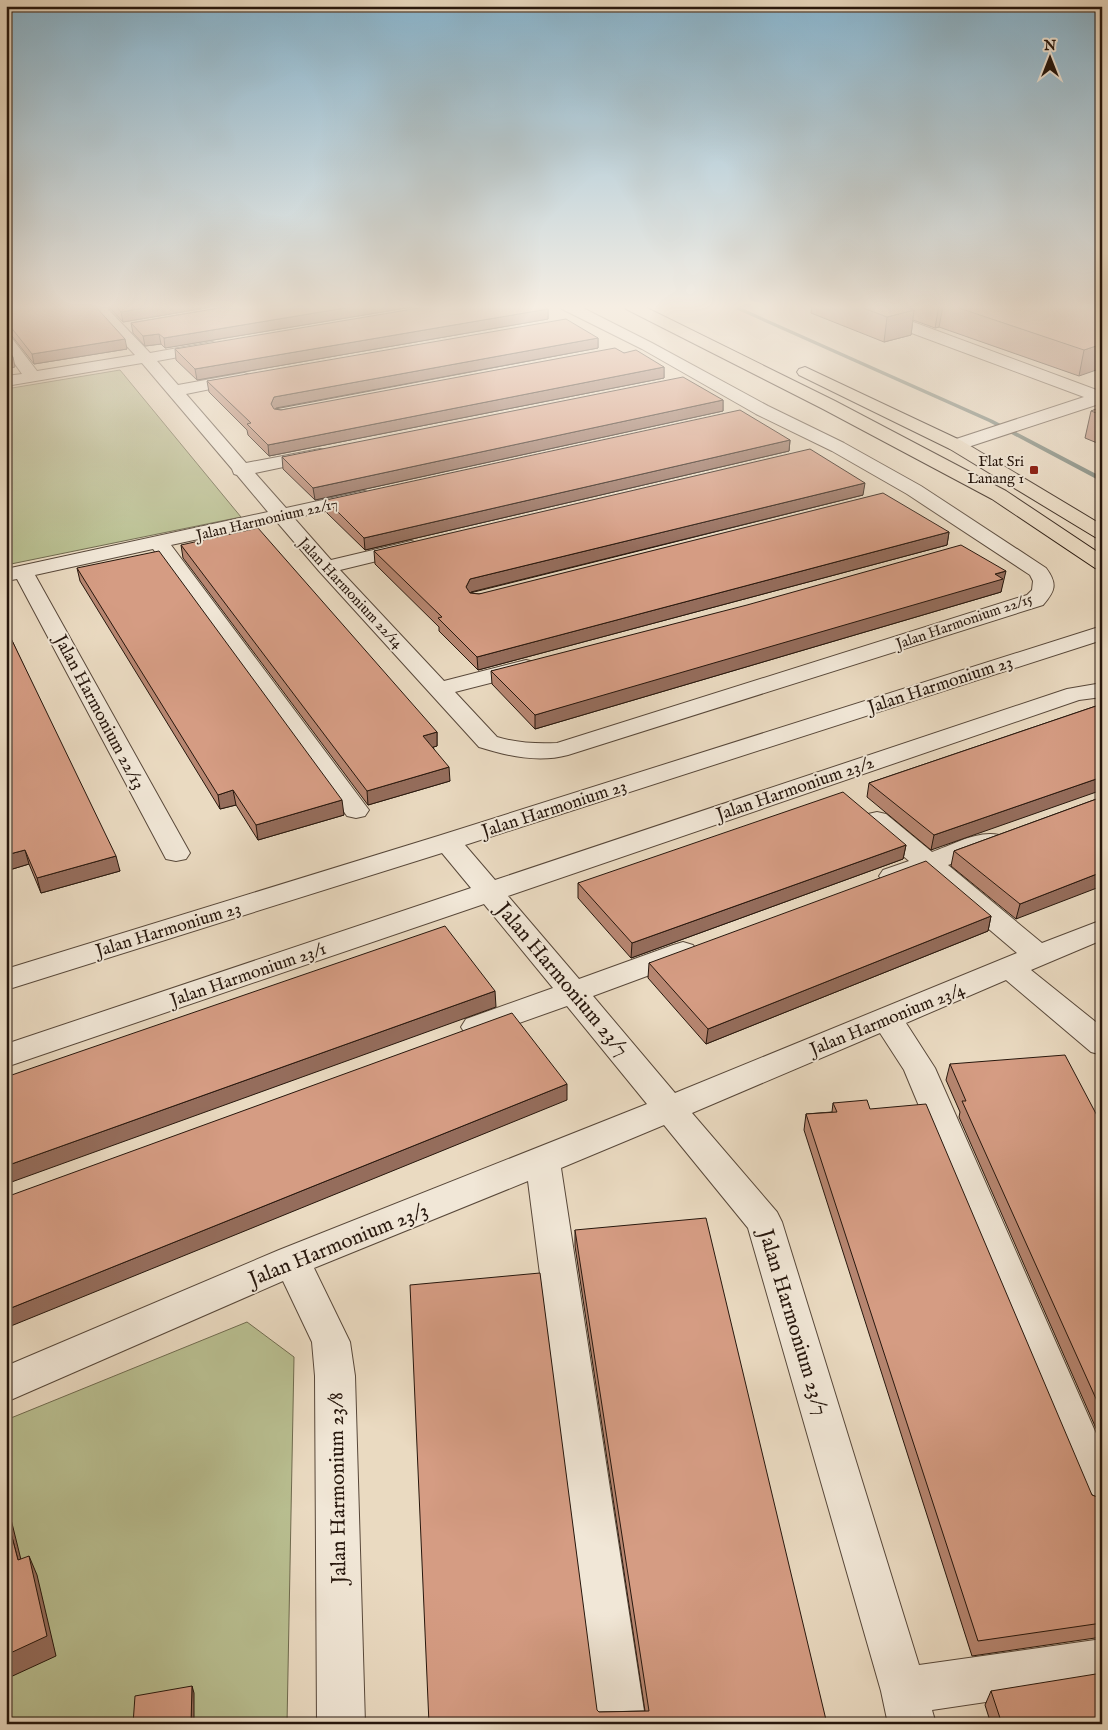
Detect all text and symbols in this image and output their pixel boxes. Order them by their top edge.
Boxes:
north arrow [1026,32,1076,82]
text: N [1043,37,1056,55]
place label: Flat Sri Lanang 1 [967,452,1024,488]
marker: Flat Sri Lanang 1 [1028,464,1040,476]
street label: Jalan Harmonium 22/17 [192,494,340,545]
street label: Jalan Harmonium 22/14 [293,532,408,653]
street label: Jalan Harmonium 22/15 [891,589,1036,654]
street label: Jalan Harmonium 22/13 [47,630,149,794]
street label: Jalan Harmonium 23 [863,651,1016,720]
street label: Jalan Harmonium 23/2 [712,752,877,828]
street label: Jalan Harmonium 23 [477,775,630,844]
street label: Jalan Harmonium 23/7 [488,896,634,1063]
street label: Jalan Harmonium 23 [91,897,244,964]
street label: Jalan Harmonium 23/1 [165,938,330,1014]
street label: Jalan Harmonium 23/4 [805,979,969,1063]
street label: Jalan Harmonium 23/3 [243,1197,432,1294]
street label: Jalan Harmonium 23/7 [751,1224,834,1419]
street label: Jalan Harmonium 23/8 [323,1392,354,1586]

